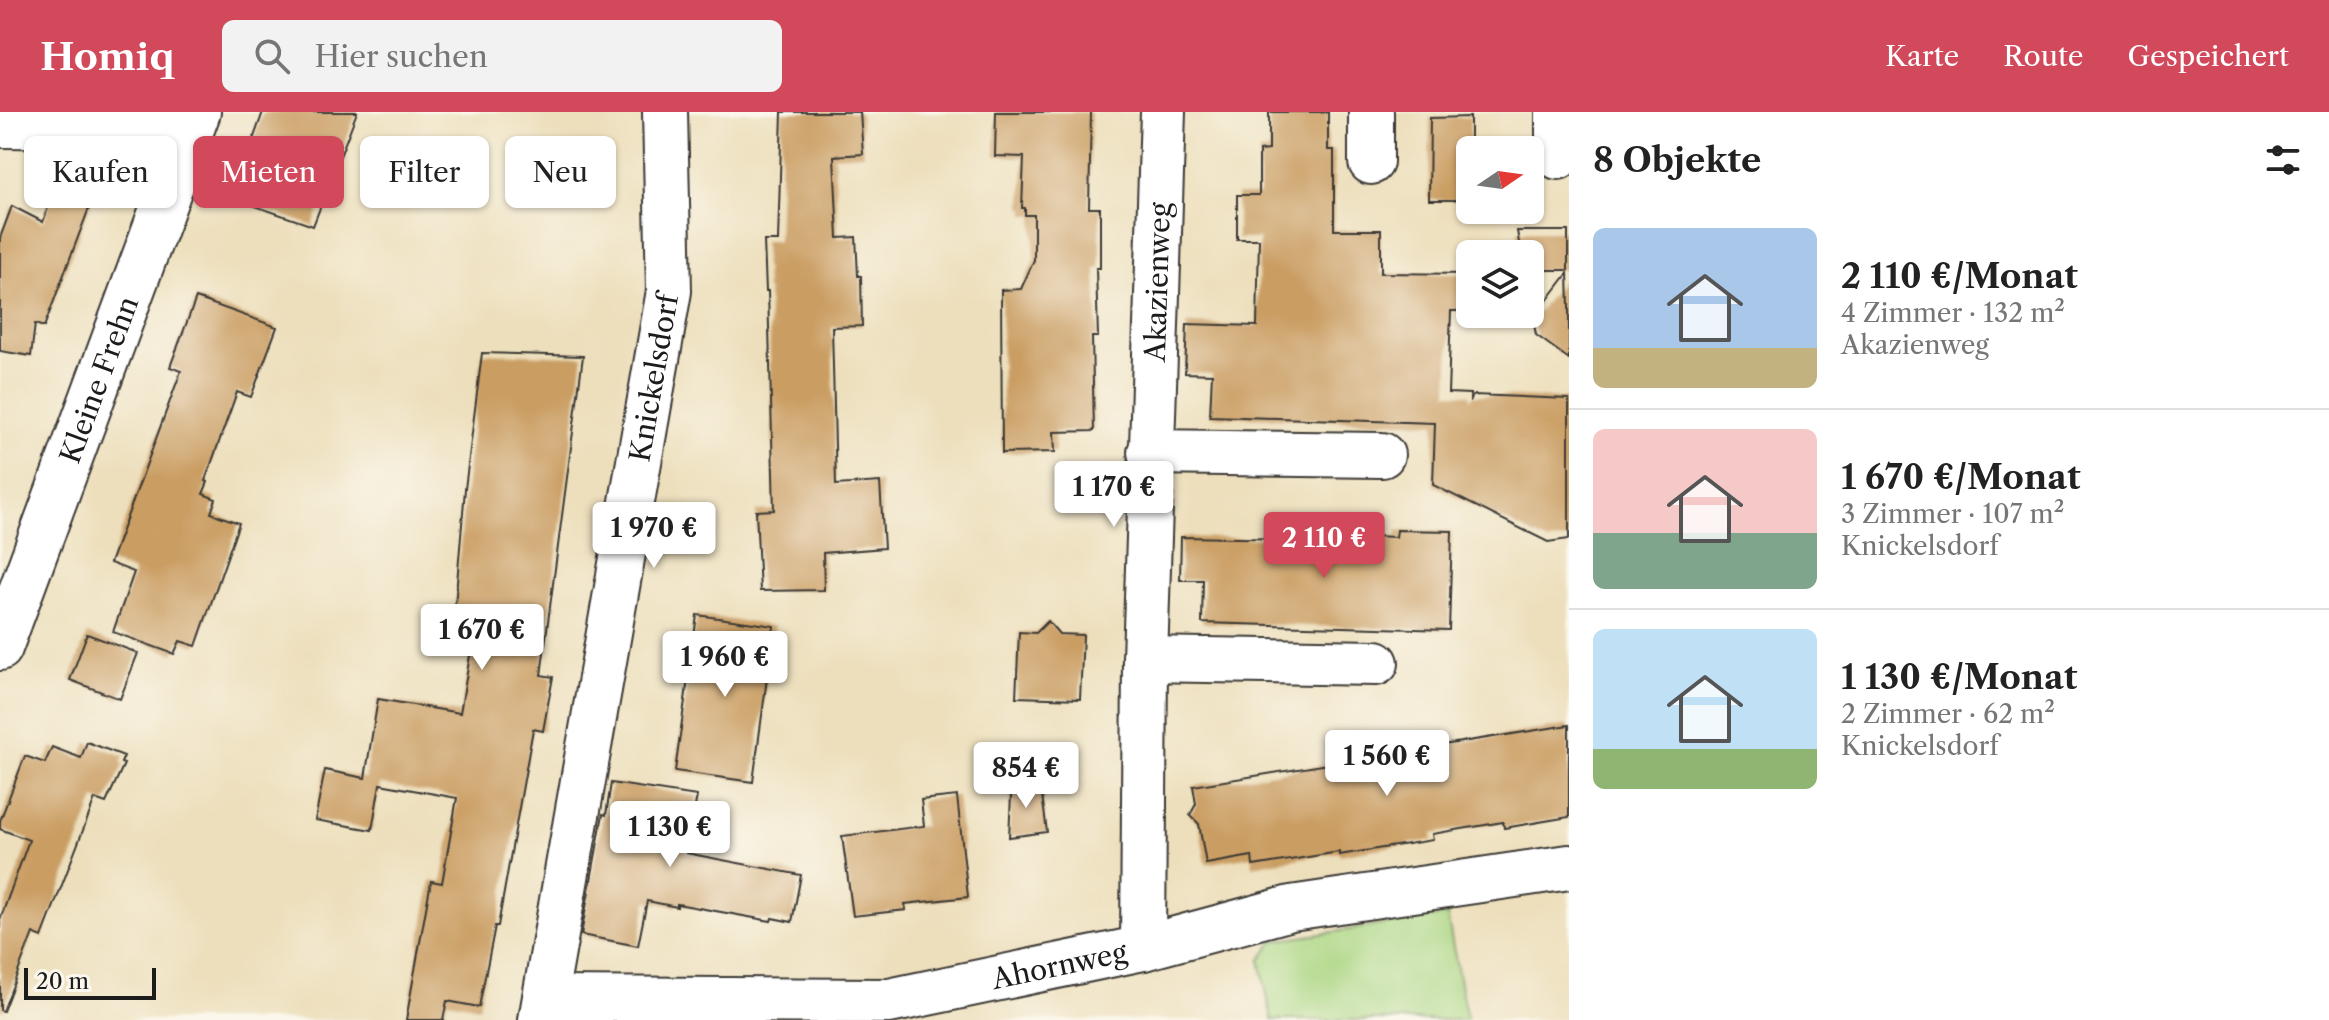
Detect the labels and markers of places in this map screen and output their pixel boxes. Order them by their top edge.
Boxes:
pin: 1 170 € [1040,461,1188,529]
pin: 1 970 € [580,502,728,570]
pin: 2 110 € [1250,512,1398,580]
pin: 1 670 € [408,604,556,672]
pin: 1 960 € [651,631,799,699]
pin: 1 560 € [1313,730,1461,798]
pin: 854 € [970,742,1082,810]
pin: 1 130 € [596,801,744,869]

